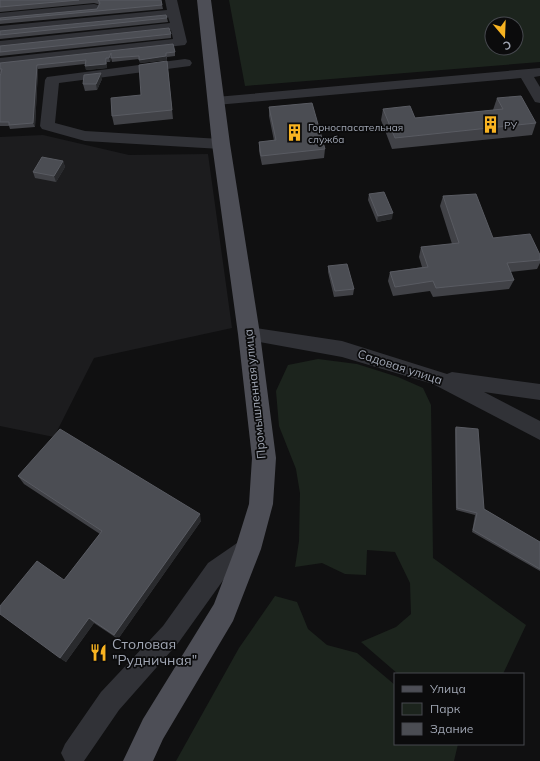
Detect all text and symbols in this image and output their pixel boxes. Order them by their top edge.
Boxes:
north arrow [484,16,524,56]
text: С [501,38,513,53]
building icon: РУ [481,115,501,135]
place label: РУ [504,119,518,132]
place label: Горноспасательная служба [308,121,403,146]
building icon: Горноспасательная служба [285,123,305,143]
street label: Промышленная улица [240,328,269,460]
street label: Садовая улица [356,346,445,387]
place label: Столовая "Рудничная" [112,635,197,669]
restaurant icon: Столовая "Рудничная" [89,642,109,662]
legend [394,673,524,745]
text: Улица [429,681,466,696]
text: Парк [430,701,461,716]
text: Здание [430,721,474,736]

